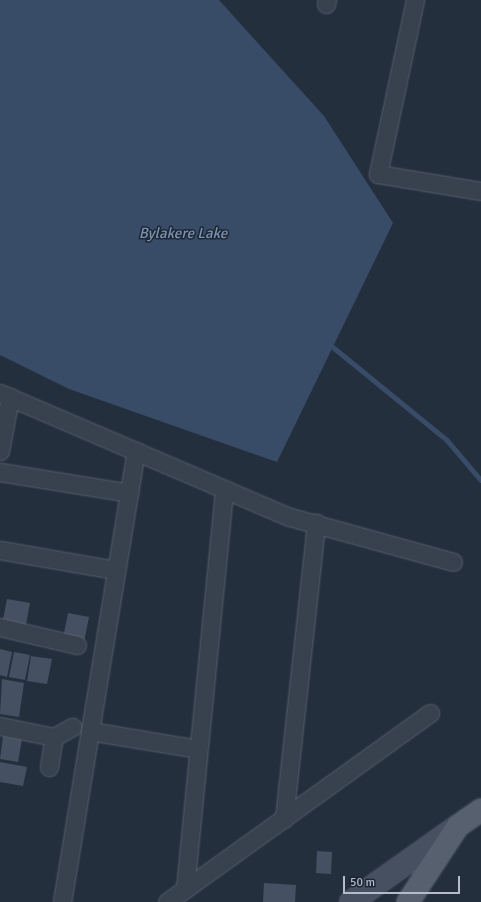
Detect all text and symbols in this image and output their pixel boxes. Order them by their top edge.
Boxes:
water label: Bylakere Lake [139,225,227,243]
scale bar [345,868,462,894]
text: 50 m [350,875,375,890]

